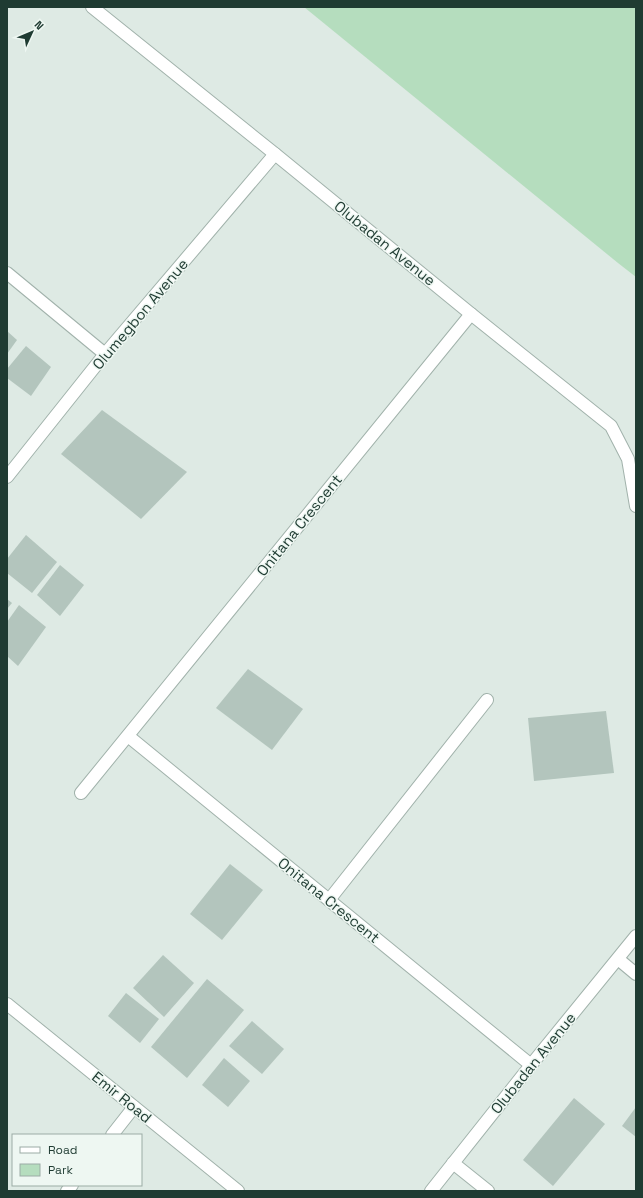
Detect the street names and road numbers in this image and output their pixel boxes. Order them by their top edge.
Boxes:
street label: Olubadan Avenue [330,196,440,290]
street label: Olumegbon Avenue [88,255,192,373]
street label: Onitana Crescent [252,470,346,580]
street label: Onitana Crescent [274,853,384,947]
street label: Olubadan Avenue [486,1008,580,1118]
street label: Emir Road [88,1067,156,1127]

